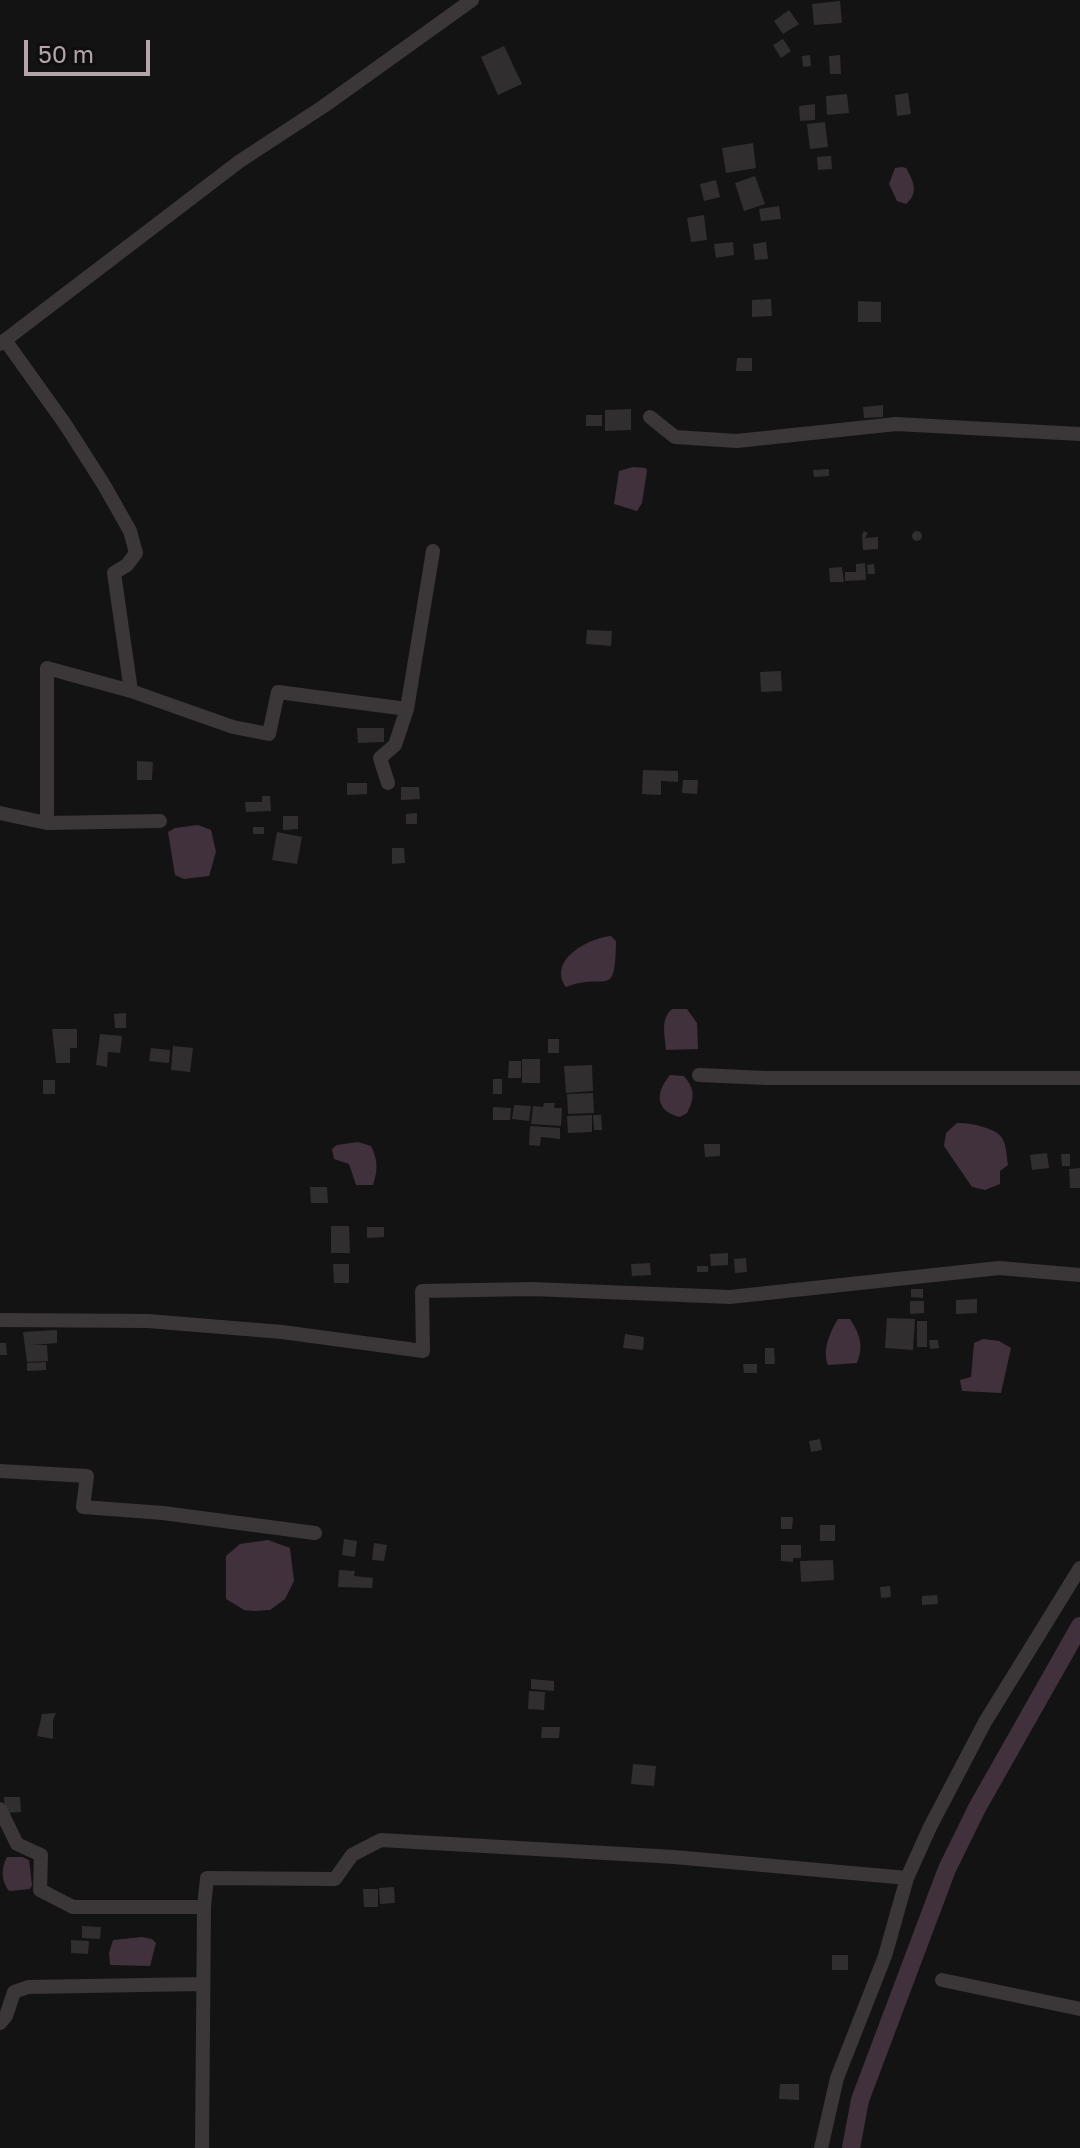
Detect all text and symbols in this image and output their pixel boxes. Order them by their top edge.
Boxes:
scale bar [28,24,154,74]
text: 50 m [38,39,94,68]

